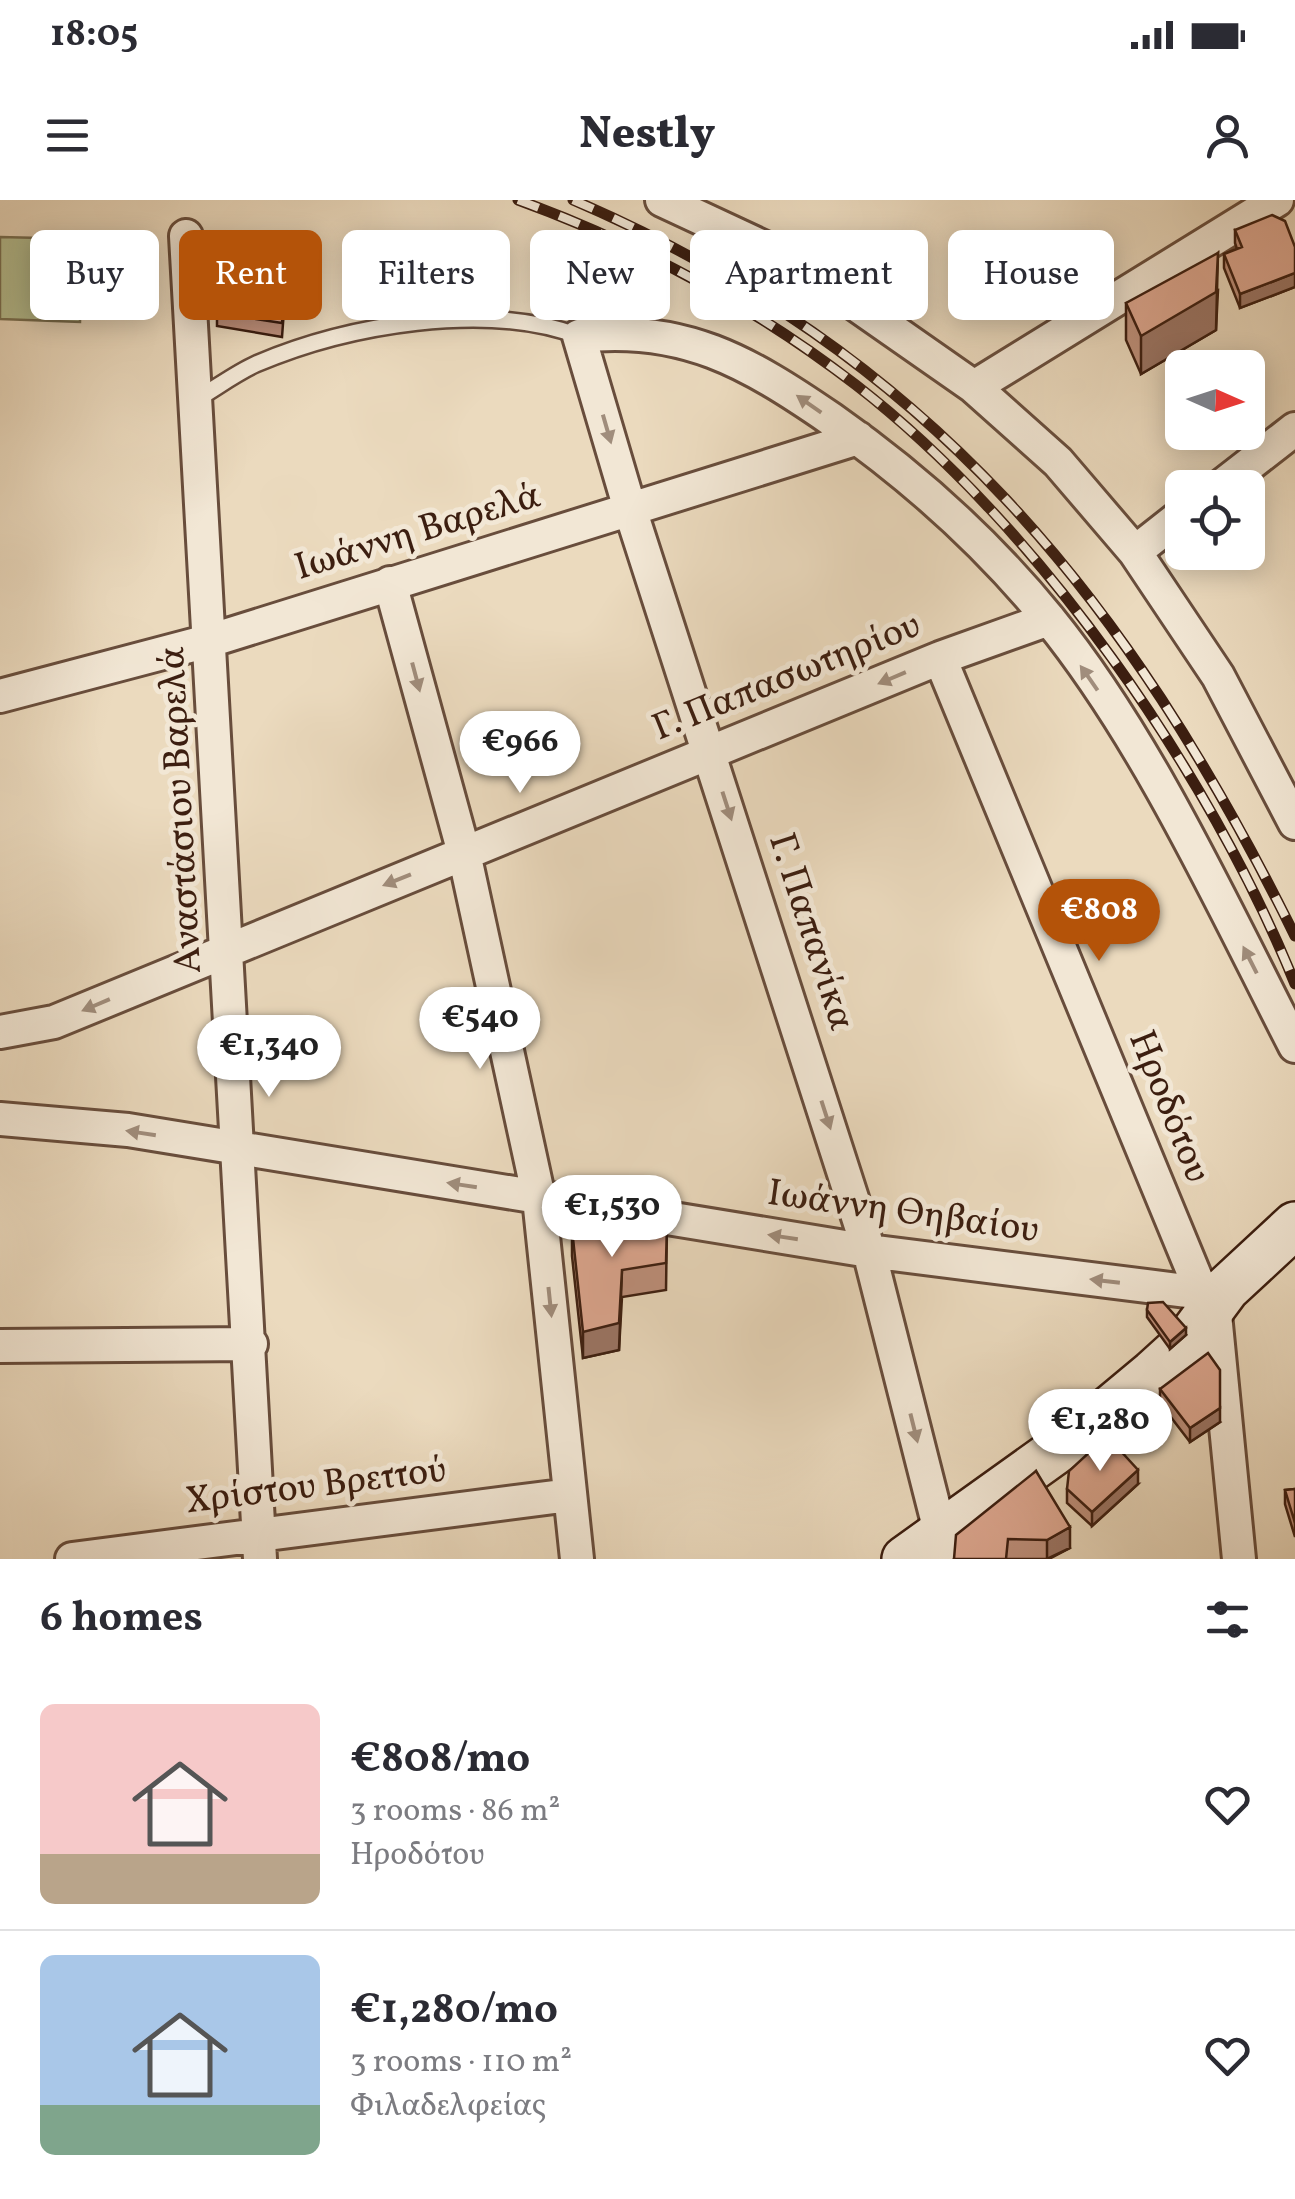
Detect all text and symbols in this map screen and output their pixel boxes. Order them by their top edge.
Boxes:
text: 18:05 [50,9,138,62]
text: Nestly [580,104,715,167]
icon: menu [40,108,95,163]
icon: person [1200,108,1255,163]
chip: Buy [30,230,159,320]
chip: Rent [179,230,322,320]
chip: Filters [342,230,510,320]
chip: New [530,230,670,320]
chip: Apartment [690,230,928,320]
chip: House [948,230,1114,320]
north arrow [1165,350,1265,450]
map controls [1165,350,1265,570]
one-way arrow [795,395,822,414]
one-way arrow [600,415,615,445]
street label: Ιωάννη Βαρελά [289,470,548,596]
button: locate [1165,470,1265,570]
street label: Γ. Παπασωτηρίου [645,600,929,756]
street label: Αναστάσιου Βαρελά [147,645,217,975]
one-way arrow [409,662,424,693]
one-way arrow [1080,664,1099,691]
one-way arrow [877,670,907,686]
pin: €966 [461,711,579,796]
text: €966 [482,721,559,765]
one-way arrow [720,791,735,821]
street label: Γ. Παπανίκα [753,827,867,1038]
one-way arrow [381,873,411,889]
pin: €808 [1040,879,1158,964]
text: €808 [1060,889,1138,933]
one-way arrow [1242,945,1259,974]
pin: €540 [421,987,539,1072]
one-way arrow [81,997,111,1013]
text: €540 [441,997,519,1041]
pin: €1,340 [188,1015,350,1100]
street label: Ηροδότου [1113,1023,1223,1191]
text: €1,340 [219,1025,319,1069]
one-way arrow [819,1101,834,1131]
one-way arrow [125,1125,157,1140]
street label: Ιωάννη Θηβαίου [764,1168,1042,1258]
pin: €1,530 [531,1175,693,1260]
one-way arrow [446,1177,477,1192]
text: €1,530 [564,1185,660,1229]
one-way arrow [767,1229,798,1244]
one-way arrow [1089,1273,1120,1289]
one-way arrow [542,1287,558,1319]
pin: €1,280 [1019,1389,1181,1474]
text: €1,280 [1050,1399,1150,1443]
one-way arrow [907,1413,922,1444]
street label: Χρίστου Βρεττού [182,1445,450,1529]
text: 6 homes [40,1590,203,1649]
icon: filters [1200,1592,1255,1647]
text: €808/mo [350,1731,530,1790]
icon: home [120,1744,240,1864]
icon: heart [1200,1777,1255,1832]
text: 3 rooms · 86 m² [350,1790,560,1834]
text: Ηροδότου [350,1834,485,1878]
text: €1,280/mo [350,1982,558,2041]
icon: home [120,1995,240,2115]
icon: heart [1200,2028,1255,2083]
text: 3 rooms · 110 m² [350,2041,572,2085]
text: Φιλαδελφείας [350,2085,546,2129]

